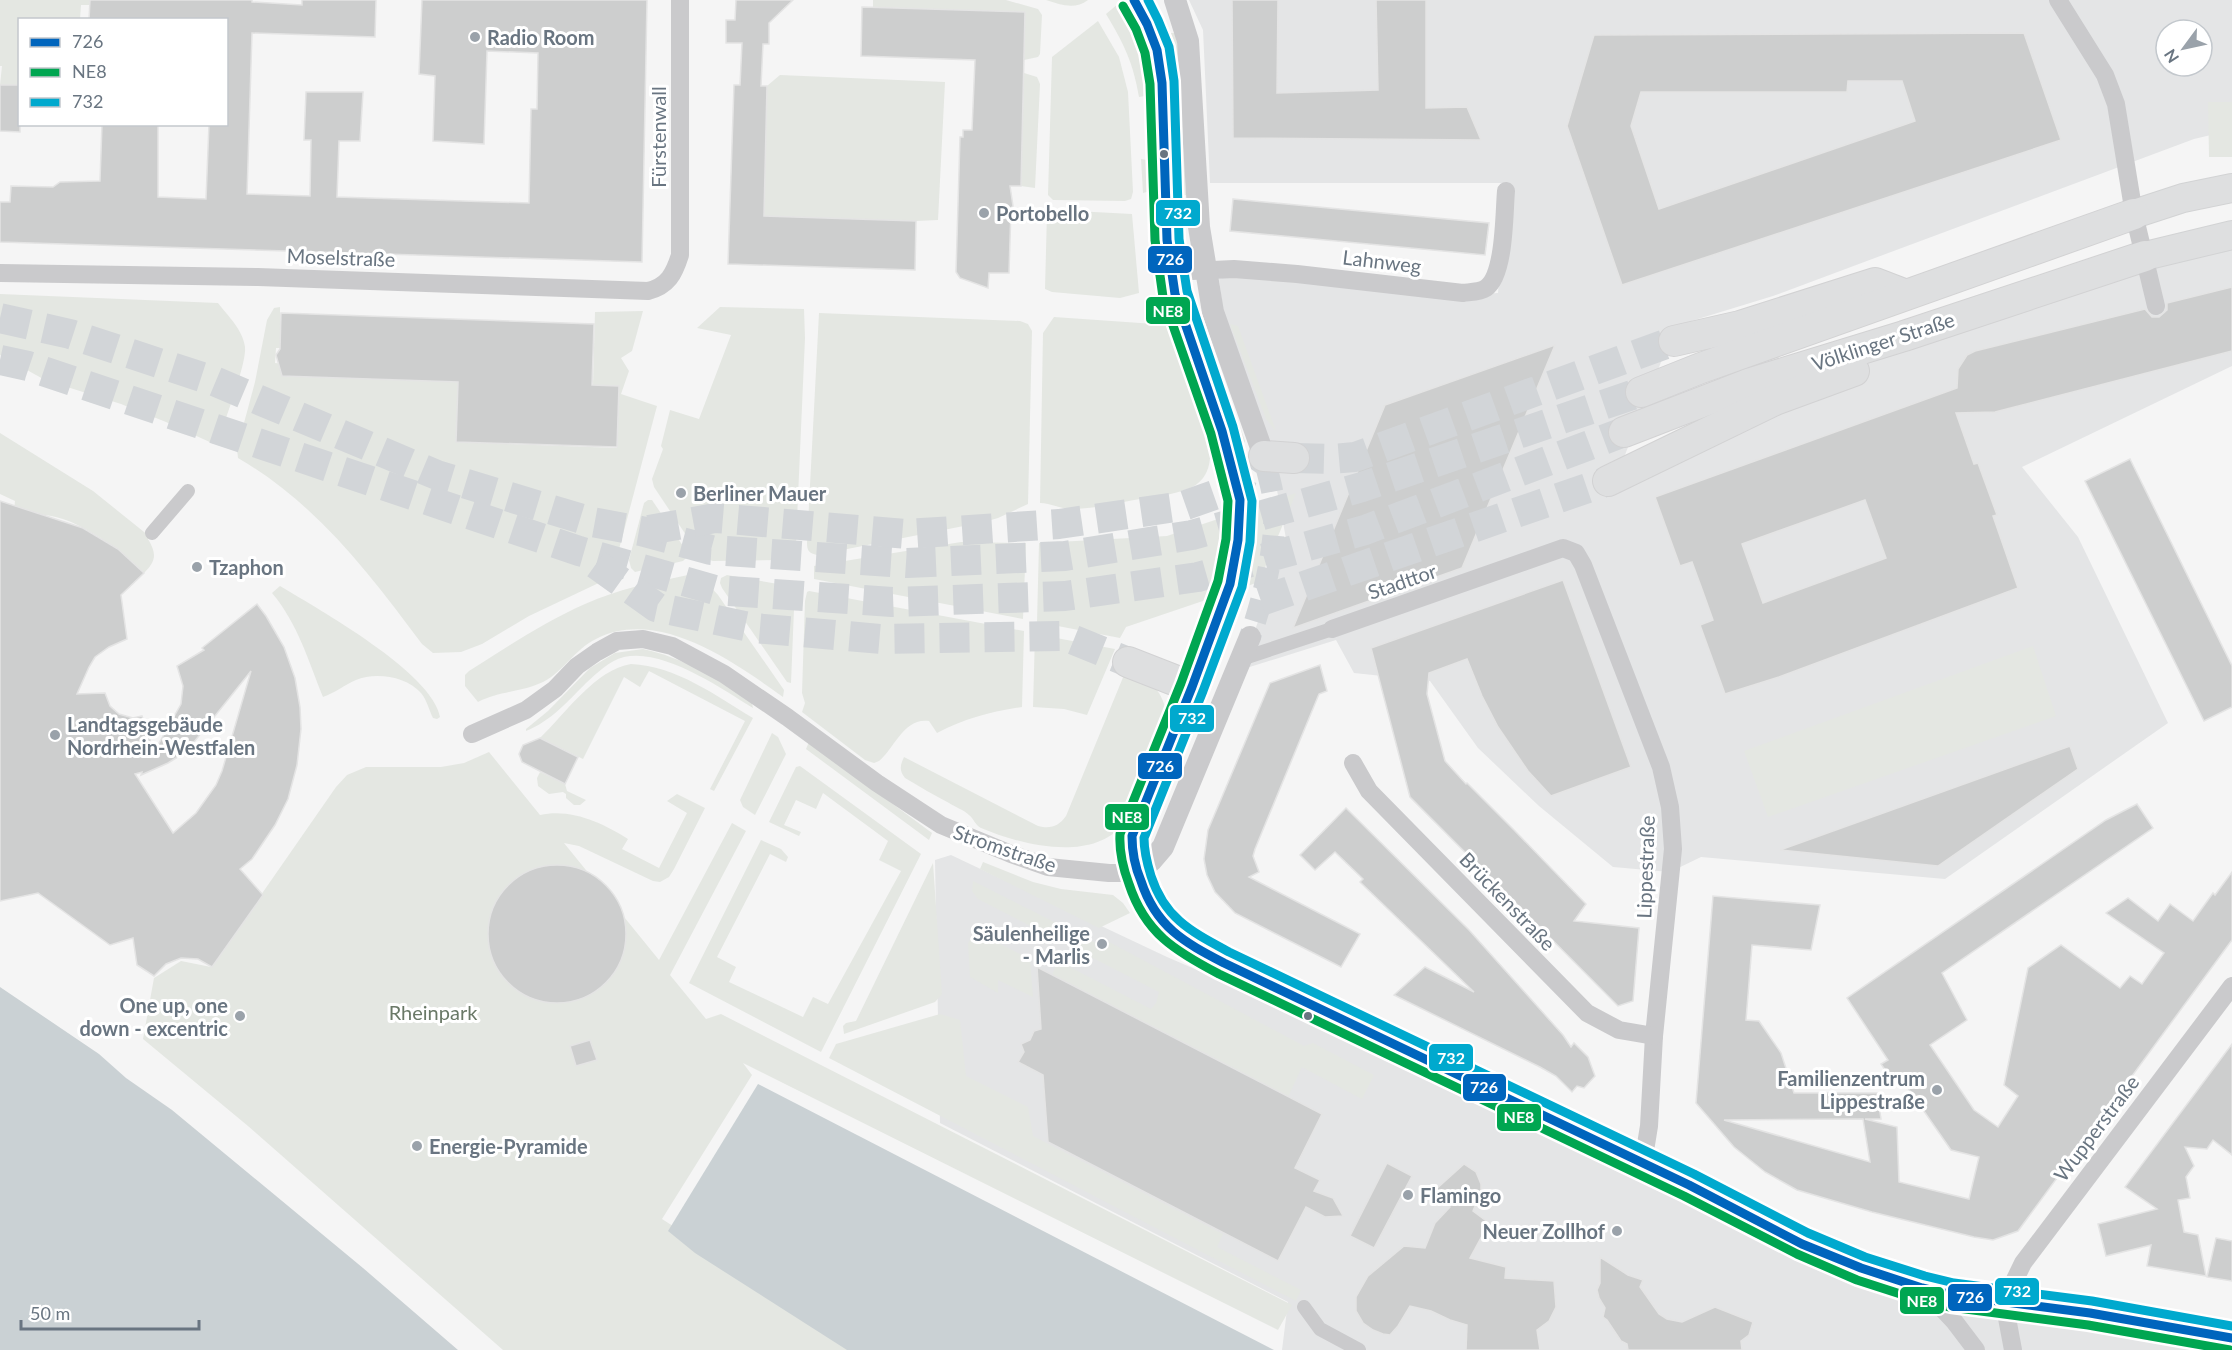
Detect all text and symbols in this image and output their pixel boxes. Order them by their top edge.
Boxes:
legend [18,18,228,126]
north arrow [2154,18,2214,78]
place label: Radio Room [487,25,595,49]
text: 726 [72,30,103,52]
marker: Radio Room [468,30,482,44]
text: N [2160,46,2182,67]
text: NE8 [72,60,107,82]
street label: Fürstenwall [646,86,670,188]
text: 732 [72,90,103,112]
unlabelled marker [1158,148,1170,160]
line badge: 732 [1155,199,1201,227]
place label: Portobello [996,201,1089,225]
text: 732 [1164,203,1192,222]
marker: Portobello [977,206,991,220]
street label: Moselstraße [286,243,396,271]
street label: Lahnweg [1341,244,1423,278]
line badge: 726 [1147,245,1193,274]
text: 726 [1156,249,1184,268]
line badge: NE8 [1145,296,1191,325]
text: NE8 [1153,301,1183,320]
street label: Völklinger Straße [1809,307,1957,375]
place label: Berliner Mauer [693,481,827,505]
marker: Berliner Mauer [674,486,688,500]
place label: Tzaphon [209,555,284,579]
street label: Stadttor [1365,558,1440,604]
marker: Tzaphon [190,560,204,574]
line badge: 732 [1169,704,1215,733]
text: 732 [1178,708,1206,727]
place label: Landtagsgebäude Nordrhein-Westfalen [67,712,255,759]
marker: Landtagsgebäude Nordrhein-Westfalen [48,728,62,742]
line badge: 726 [1137,752,1183,780]
text: 726 [1146,756,1174,775]
line badge: NE8 [1104,803,1150,831]
text: NE8 [1112,807,1142,826]
street label: Lippestraße [1631,815,1659,919]
street label: Stromstraße [950,819,1060,877]
street label: Brückenstraße [1455,847,1561,955]
place label: Säulenheilige - Marlis [973,921,1090,968]
marker: Säulenheilige - Marlis [1095,937,1109,951]
place label: One up, one down - excentric [79,993,228,1040]
park label: Rheinpark [389,1000,478,1024]
marker: One up, one down - excentric [233,1009,247,1023]
unlabelled marker [1302,1010,1314,1022]
line badge: 732 [1428,1043,1474,1072]
text: 732 [1437,1048,1465,1067]
place label: Familienzentrum Lippestraße [1777,1066,1925,1113]
street label: Wupperstraße [2048,1070,2144,1186]
line badge: 726 [1462,1073,1507,1102]
text: 726 [1470,1077,1498,1096]
marker: Familienzentrum Lippestraße [1930,1083,1944,1097]
line badge: NE8 [1496,1103,1542,1132]
text: NE8 [1504,1107,1534,1126]
place label: Energie-Pyramide [429,1134,588,1158]
marker: Energie-Pyramide [410,1139,424,1153]
place label: Flamingo [1420,1183,1501,1207]
marker: Flamingo [1401,1188,1415,1202]
place label: Neuer Zollhof [1483,1219,1606,1243]
marker: Neuer Zollhof [1610,1224,1624,1238]
line badge: 732 [1994,1277,2040,1306]
text: 732 [2003,1281,2031,1300]
line badge: 726 [1947,1283,1993,1312]
line badge: NE8 [1899,1286,1945,1315]
text: 726 [1956,1287,1984,1306]
text: NE8 [1907,1291,1937,1310]
scale bar [21,1293,200,1331]
text: 50 m [30,1302,70,1324]

